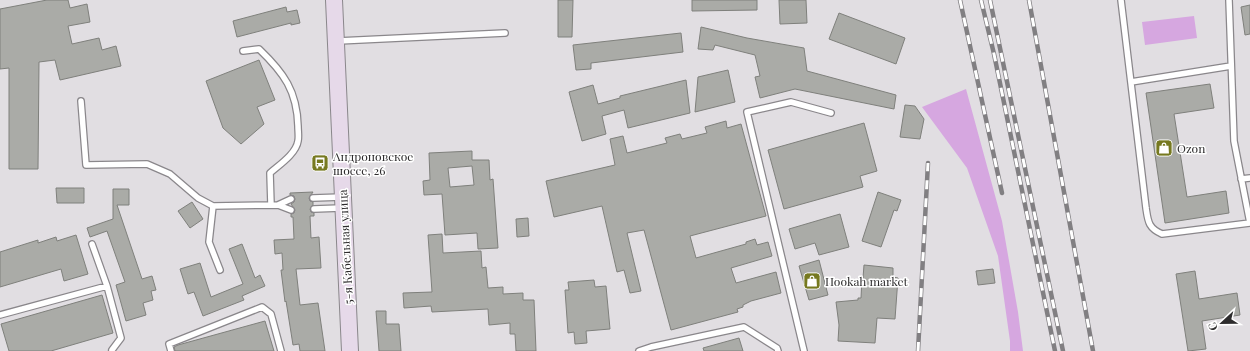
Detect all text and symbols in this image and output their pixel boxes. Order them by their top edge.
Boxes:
shop icon: Ozon [1154,138,1174,158]
place label: Ozon [1177,140,1205,156]
place label: Андроновское шоссе, 26 [332,148,413,178]
bus stop icon: Андроновское шоссе, 26 [310,153,330,173]
street label: 5-я Кабельная улица [334,189,356,305]
shop icon: Hookah market [802,271,822,291]
place label: Hookah market [825,273,908,289]
north arrow [1202,303,1242,343]
text: С [1204,320,1221,333]

